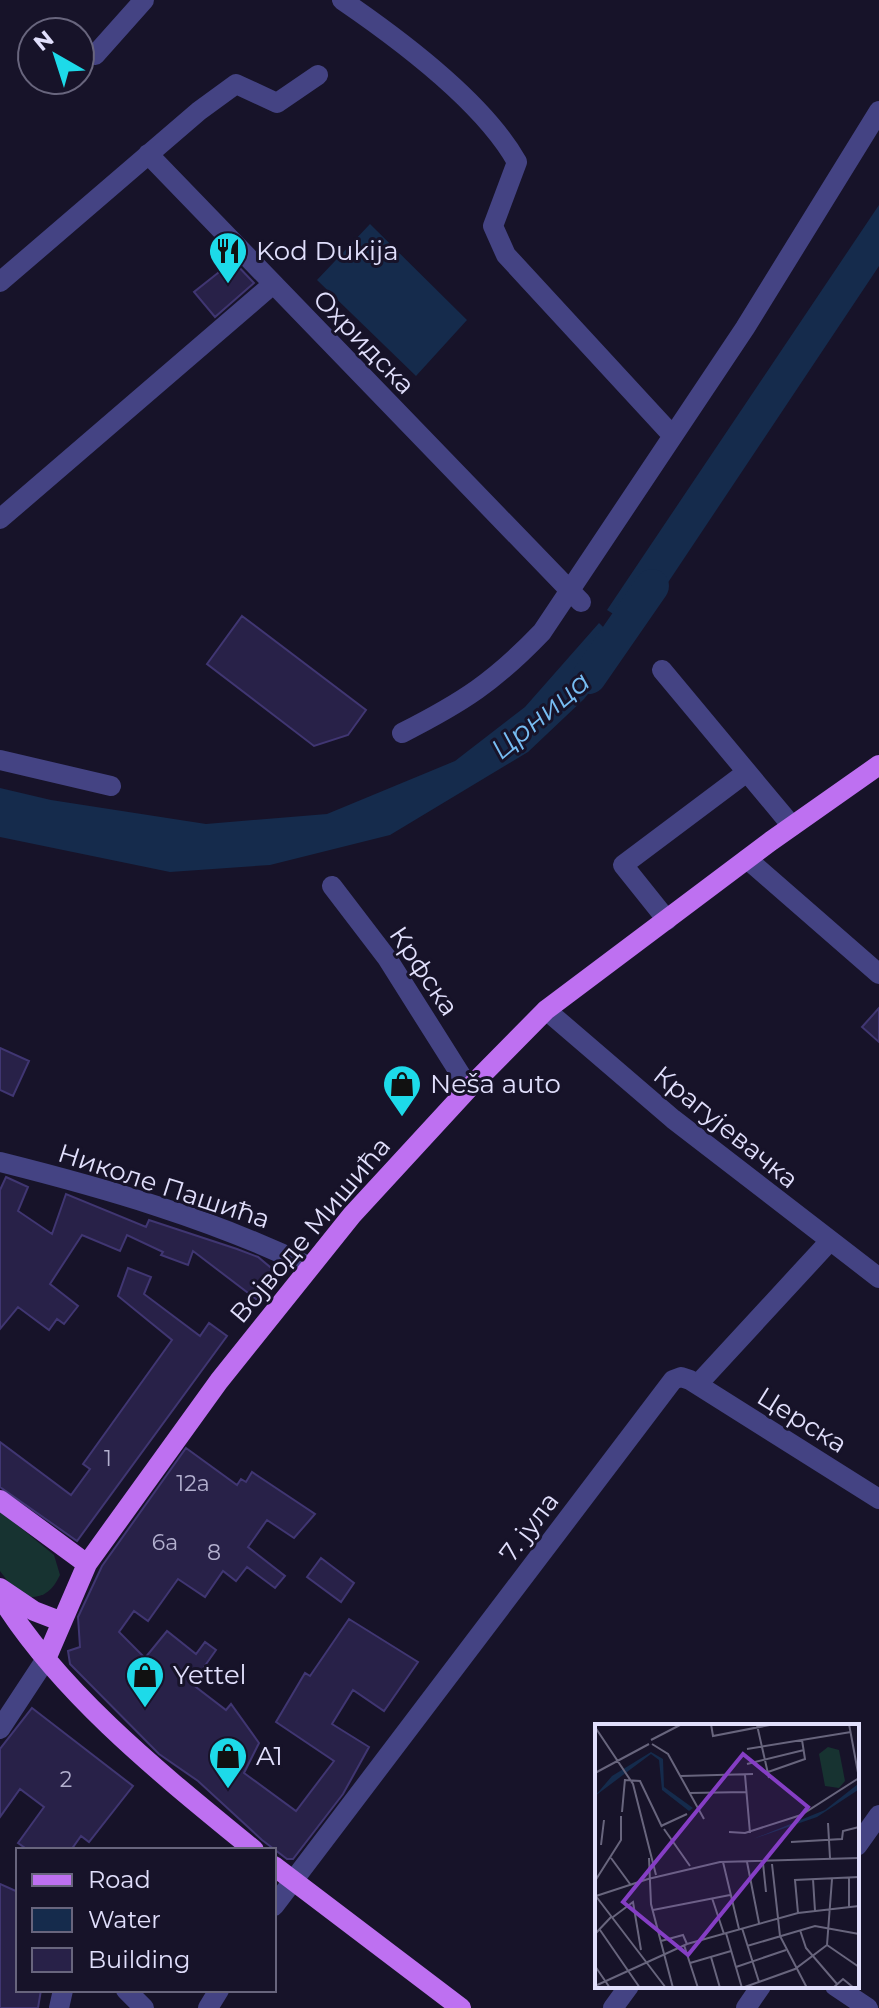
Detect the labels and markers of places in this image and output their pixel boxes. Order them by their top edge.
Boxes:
restaurant icon: Kod Dukija [207,230,249,285]
place label: Kod Dukija [256,235,399,267]
shop icon: Neša auto [381,1063,423,1118]
place label: Neša auto [430,1068,561,1100]
shop icon: Yettel [124,1654,166,1709]
place label: Yettel [173,1659,247,1691]
shop icon: A1 [207,1735,249,1790]
place label: A1 [256,1740,283,1772]

